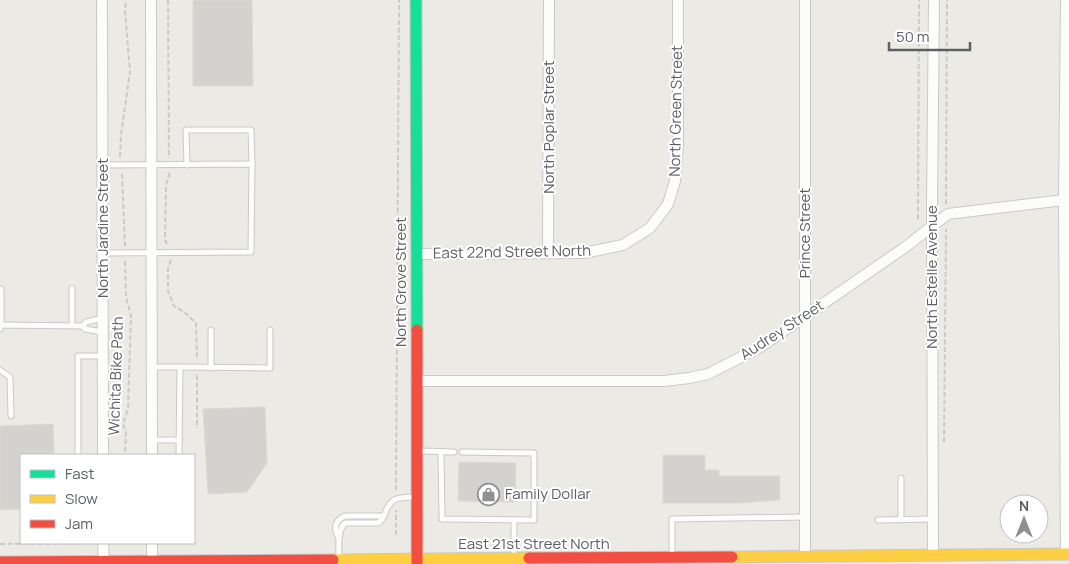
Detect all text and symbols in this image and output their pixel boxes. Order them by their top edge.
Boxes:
scale bar [889,20,970,52]
text: 50 m [896,26,930,47]
street label: North Green Street [664,45,687,177]
street label: North Poplar Street [538,60,559,194]
street label: North Jardine Street [92,158,113,298]
street label: Prince Street [794,188,815,278]
street label: North Estelle Avenue [921,205,942,349]
street label: North Grove Street [390,217,411,347]
street label: East 22nd Street North [433,240,591,263]
street label: Audrey Street [736,295,828,365]
street label: Wichita Bike Path [103,316,128,436]
legend [20,454,195,544]
text: Fast [65,463,94,484]
shop icon: Family Dollar [477,482,501,506]
place label: Family Dollar [505,483,592,504]
text: Slow [65,488,98,509]
north arrow [999,494,1049,544]
text: N [1019,496,1029,515]
text: Jam [65,513,93,534]
street label: East 21st Street North [458,533,610,554]

